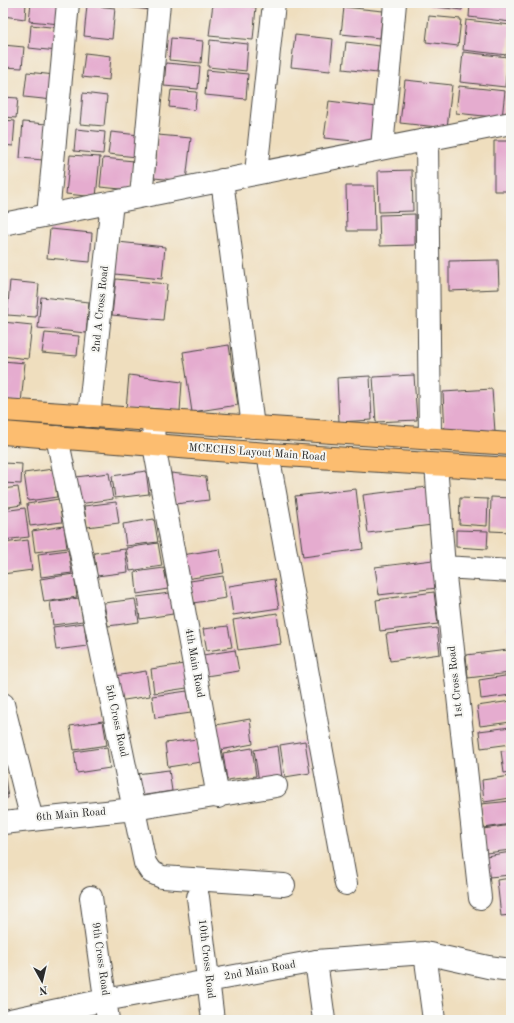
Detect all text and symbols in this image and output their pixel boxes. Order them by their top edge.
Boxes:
street label: 2nd A Cross Road [91,265,111,353]
street label: MCECHS Layout Main Road [188,443,326,463]
street label: 4th Main Road [182,627,206,699]
street label: 1st Cross Road [447,645,465,719]
street label: 5th Cross Road [103,684,129,758]
street label: 6th Main Road [35,806,107,824]
street label: 10th Cross Road [196,919,216,1000]
street label: 9th Cross Road [89,922,111,997]
street label: 2nd Main Road [223,959,297,983]
north arrow [22,961,62,1001]
text: N [38,983,48,996]

